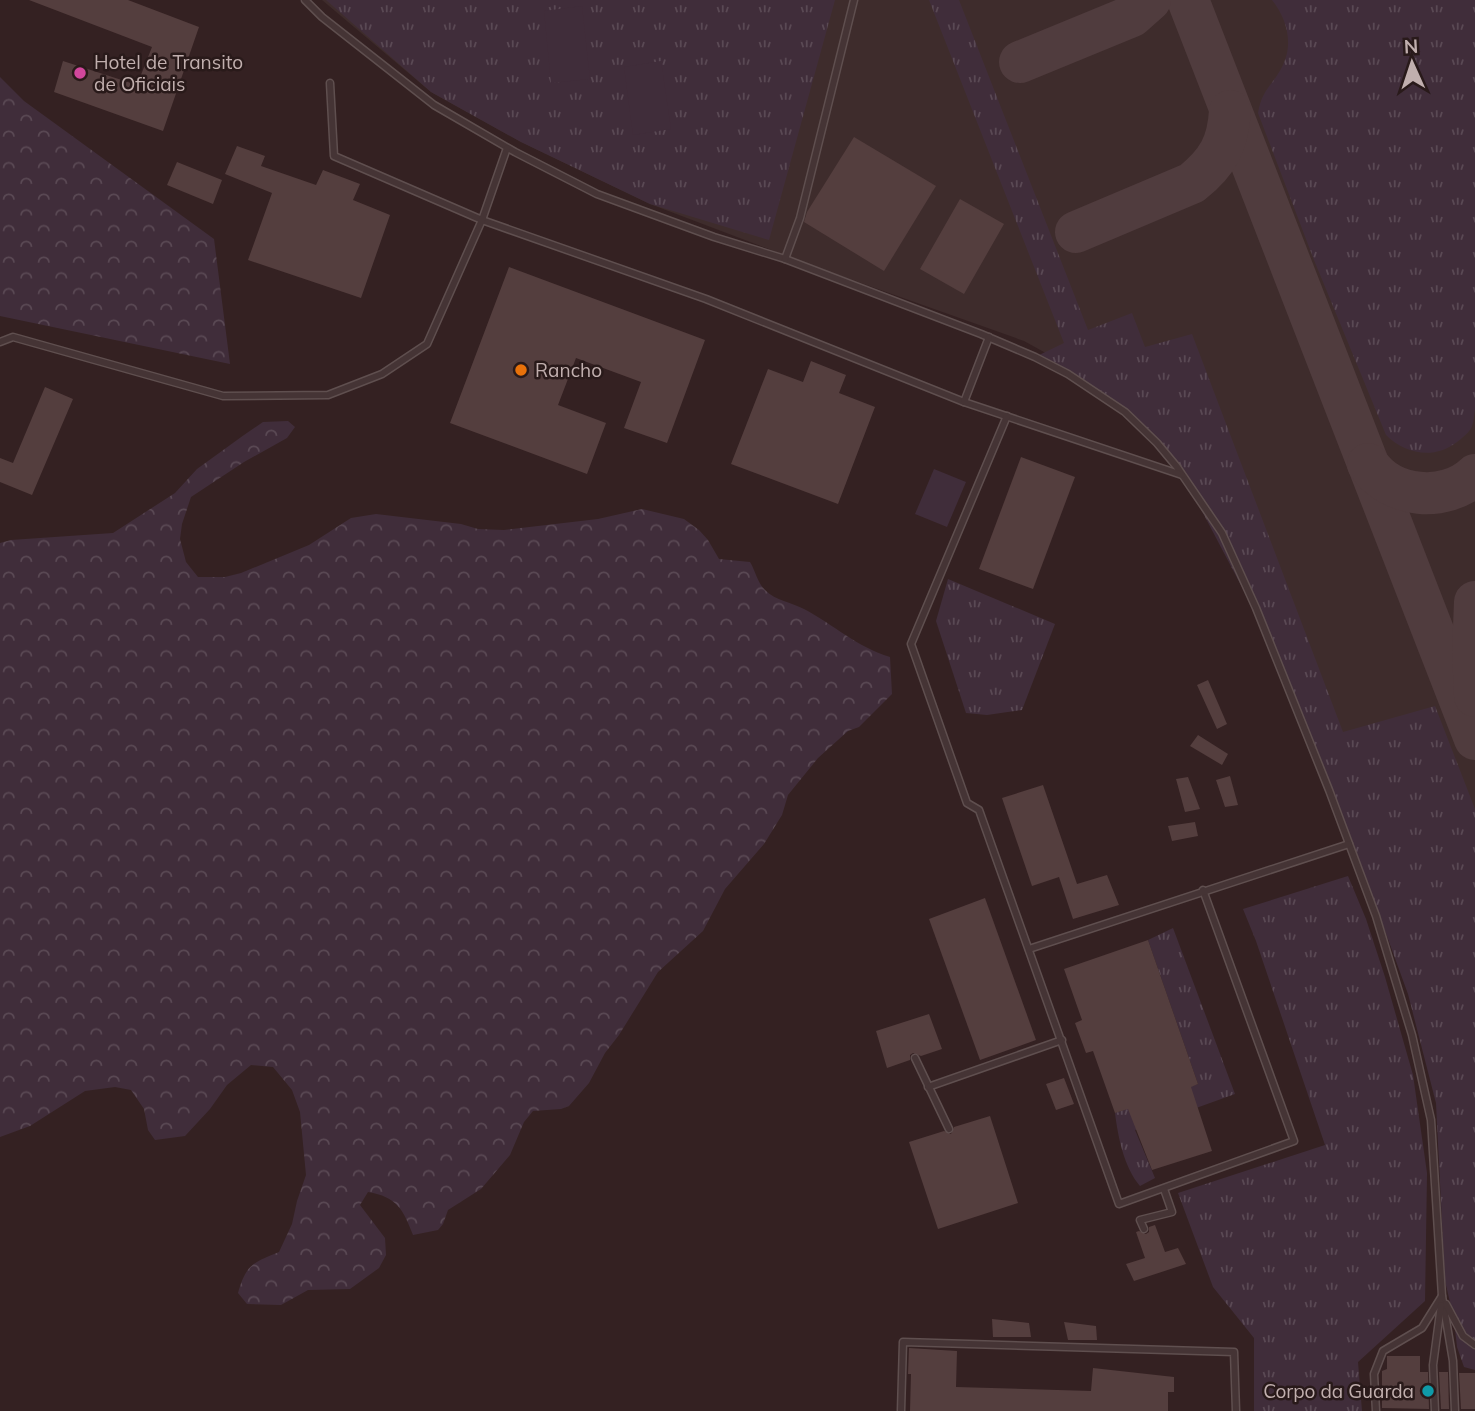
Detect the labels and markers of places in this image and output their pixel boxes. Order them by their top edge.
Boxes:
place label: Hotel de Transito de Oficiais [94,50,243,96]
marker: Hotel de Transito de Oficiais [72,65,88,81]
place label: Rancho [535,358,602,382]
marker: Rancho [513,362,529,378]
place label: Corpo da Guarda [1263,1379,1414,1403]
marker: Corpo da Guarda [1420,1383,1436,1399]

